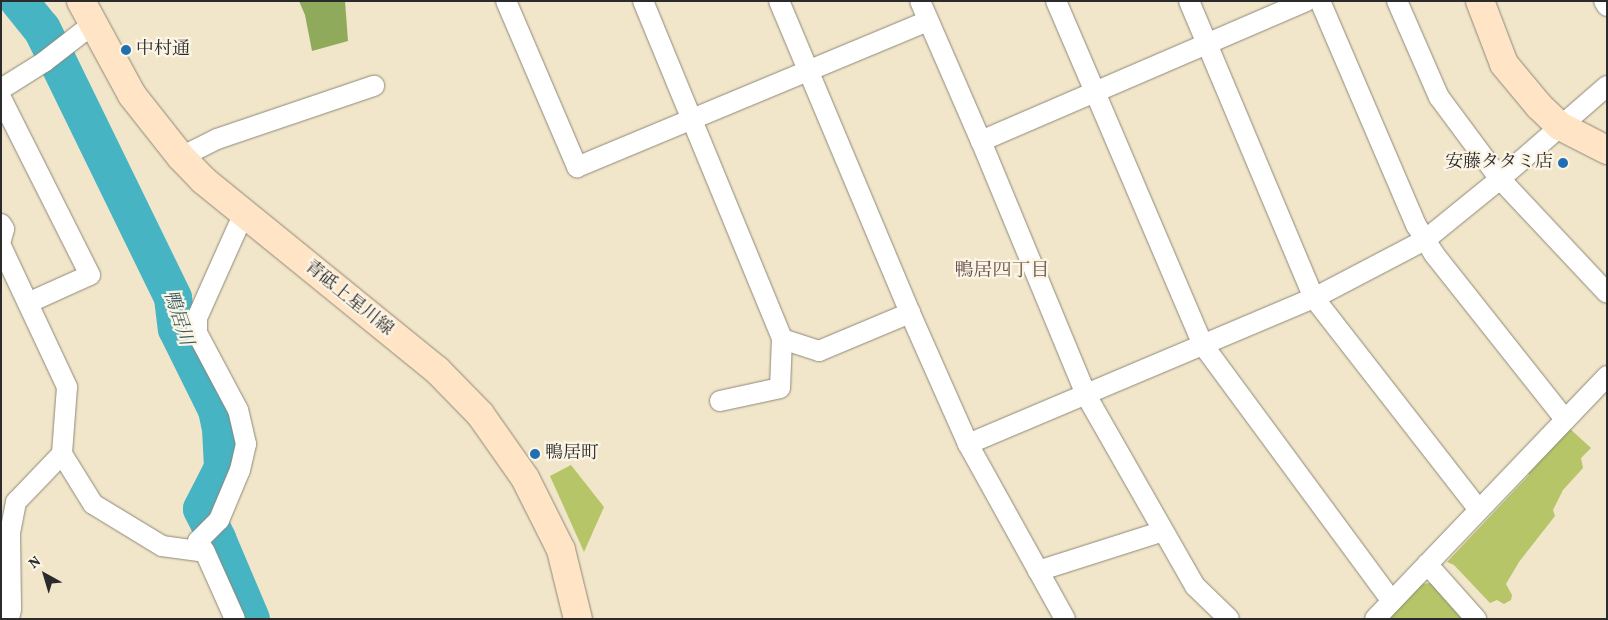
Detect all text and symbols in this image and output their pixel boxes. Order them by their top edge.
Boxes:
place label: 中村通 [136,39,190,61]
marker: 中村通 [120,44,132,56]
place label: 安藤タタミ店 [1445,152,1553,174]
marker: 安藤タタミ店 [1557,157,1569,169]
street label: 青砥上星川線 [299,257,397,341]
district label: 鴨居四丁目 [955,261,1049,283]
water label: 鴨居川 [157,287,197,349]
place label: 鴨居町 [545,443,599,465]
marker: 鴨居町 [529,448,541,460]
north arrow [20,550,70,600]
text: N [25,552,45,574]

